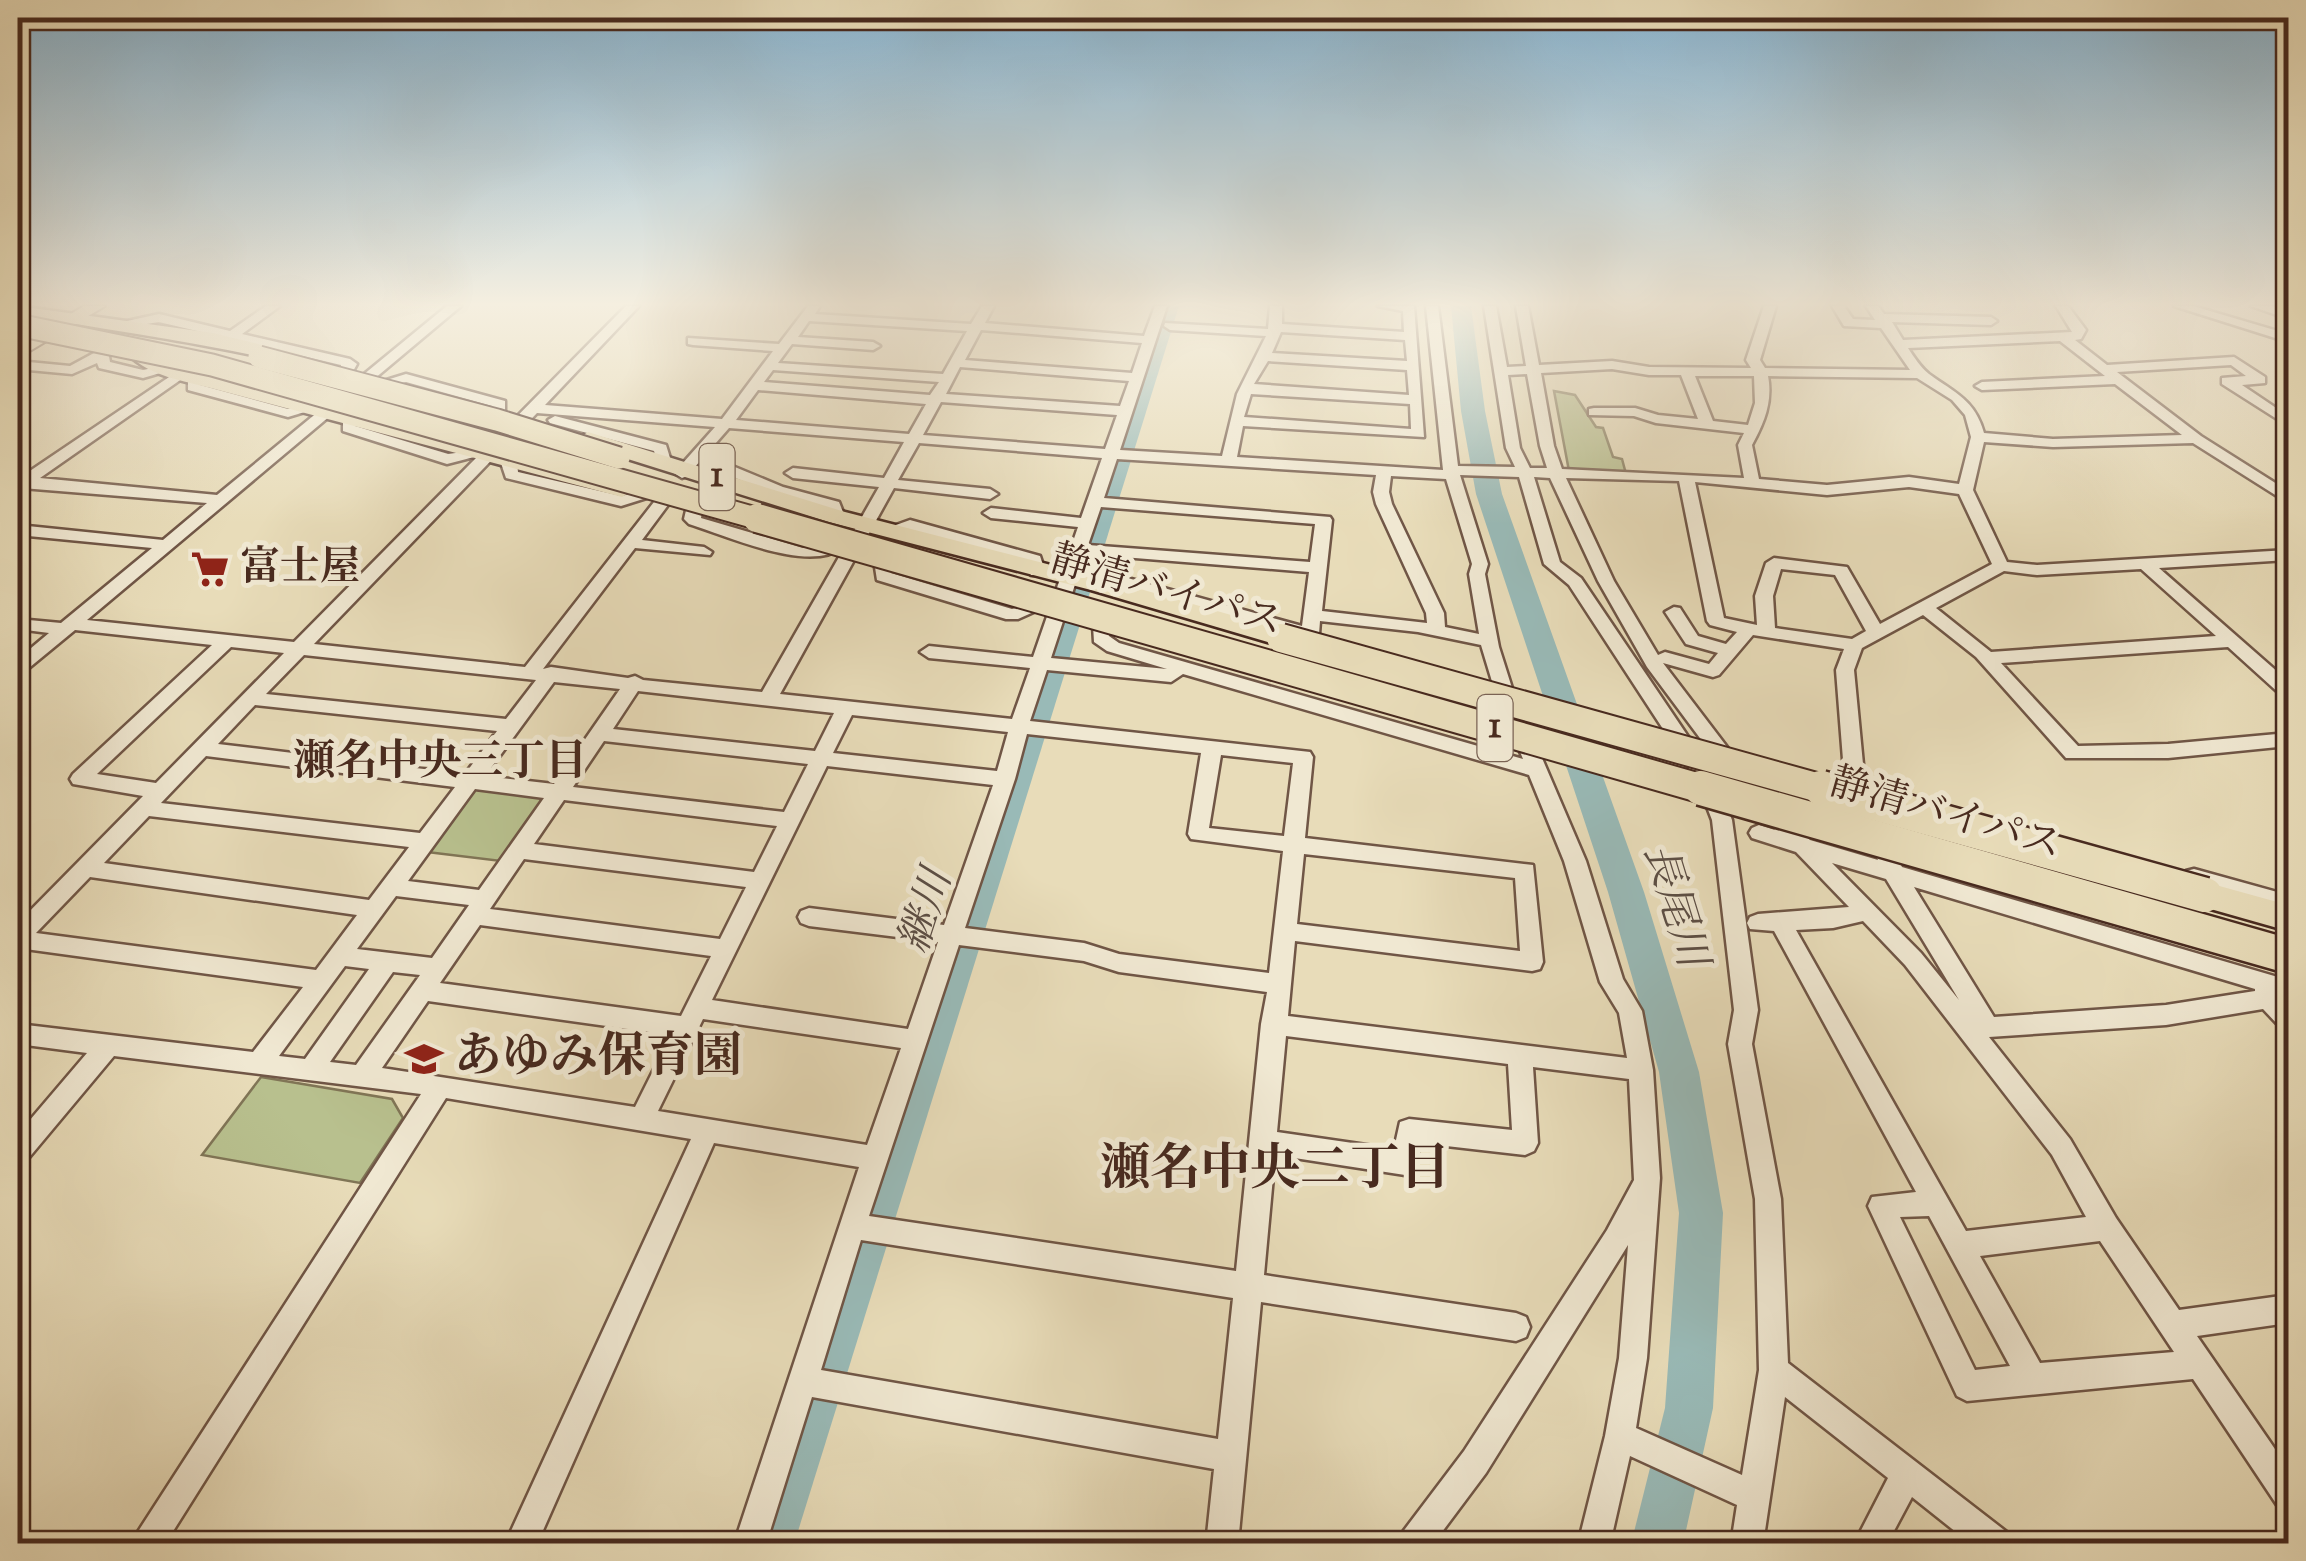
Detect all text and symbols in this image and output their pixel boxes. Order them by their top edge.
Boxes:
road number: 1 [700,444,734,510]
street label: 静清バイパス [1043,533,1289,653]
place label: 富士屋 [240,541,360,598]
supermarket icon: 富士屋 [189,548,231,590]
road number: 1 [1478,695,1512,761]
district label: 瀬名中央三丁目 [293,734,587,794]
street label: 静清バイパス [1822,756,2068,876]
water label: 長尾川 [1626,837,1721,979]
water label: 継川 [886,859,971,961]
place label: あゆみ保育園 [454,1025,742,1094]
school or university icon: あゆみ保育園 [403,1038,445,1080]
district label: 瀬名中央二丁目 [1100,1136,1450,1208]

